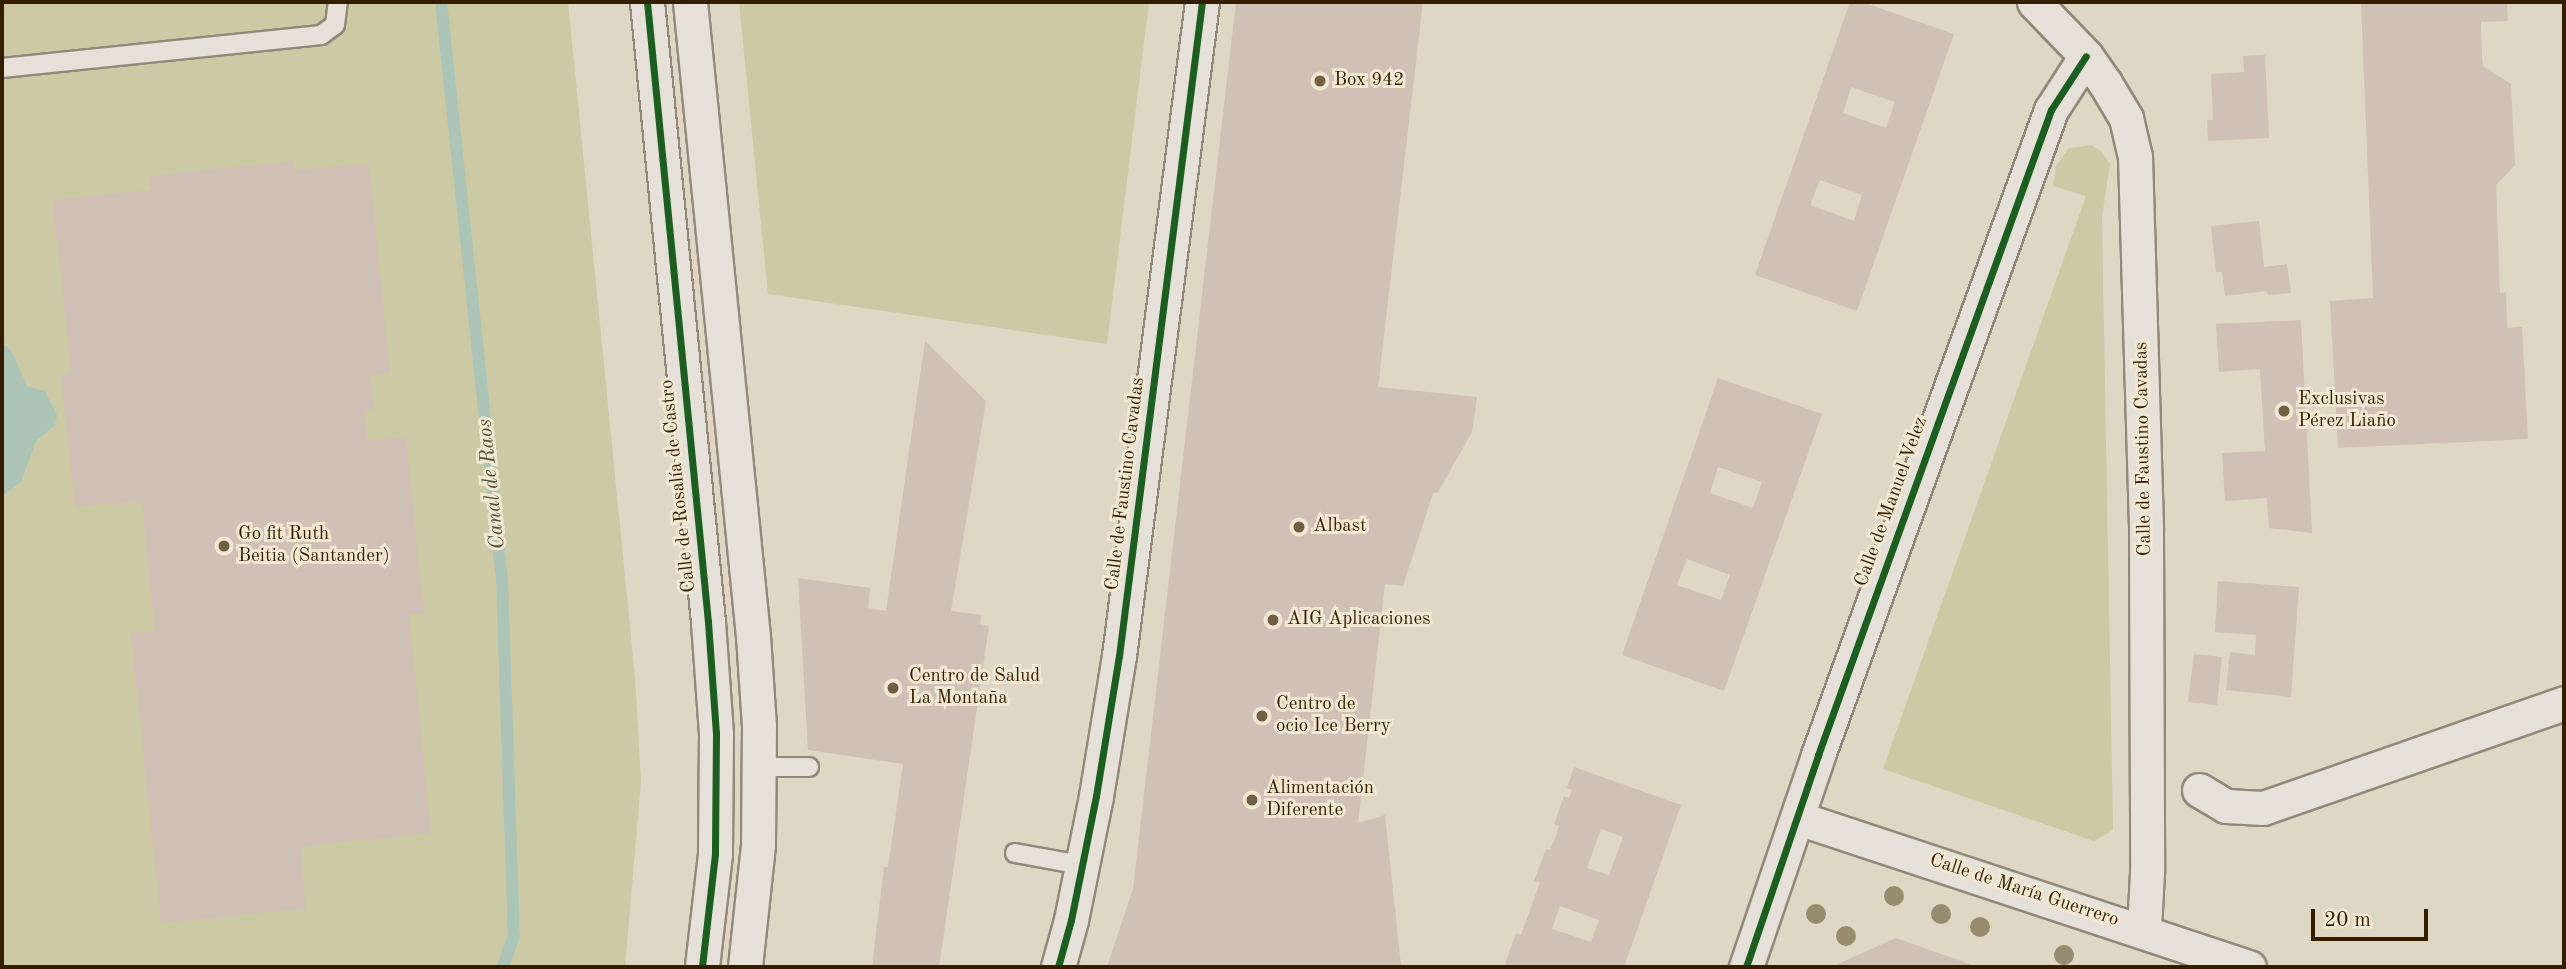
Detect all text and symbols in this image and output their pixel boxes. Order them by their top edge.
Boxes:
place label: Box 942 [1334,70,1404,92]
marker: Box 942 [1312,73,1328,89]
street label: Calle de Faustino Cavadas [2131,342,2157,556]
street label: Calle de Faustino Cavadas [1102,376,1150,592]
street label: Calle de Rosalía de Castro [656,378,702,594]
place label: Exclusivas Pérez Liaño [2298,389,2396,433]
marker: Exclusivas Pérez Liaño [2276,403,2292,419]
street label: Calle de Manuel Velez [1851,414,1933,590]
water label: Canal de Raos [473,418,511,550]
place label: Albast [1313,516,1367,538]
marker: Albast [1291,519,1307,535]
place label: Go fit Ruth Beitia (Santander) [238,524,390,568]
marker: Go fit Ruth Beitia (Santander) [216,538,232,554]
place label: AIG Aplicaciones [1287,609,1430,631]
marker: AIG Aplicaciones [1265,612,1281,628]
place label: Centro de Salud La Montaña [909,666,1040,710]
marker: Centro de Salud La Montaña [883,678,903,698]
place label: Centro de ocio Ice Berry [1276,694,1391,738]
marker: Centro de ocio Ice Berry [1254,708,1270,724]
place label: Alimentación Diferente [1266,778,1374,822]
marker: Alimentación Diferente [1244,792,1260,808]
street label: Calle de María Guerrero [1927,850,2121,932]
scale bar [2314,895,2431,939]
text: 20 m [2324,910,2371,931]

